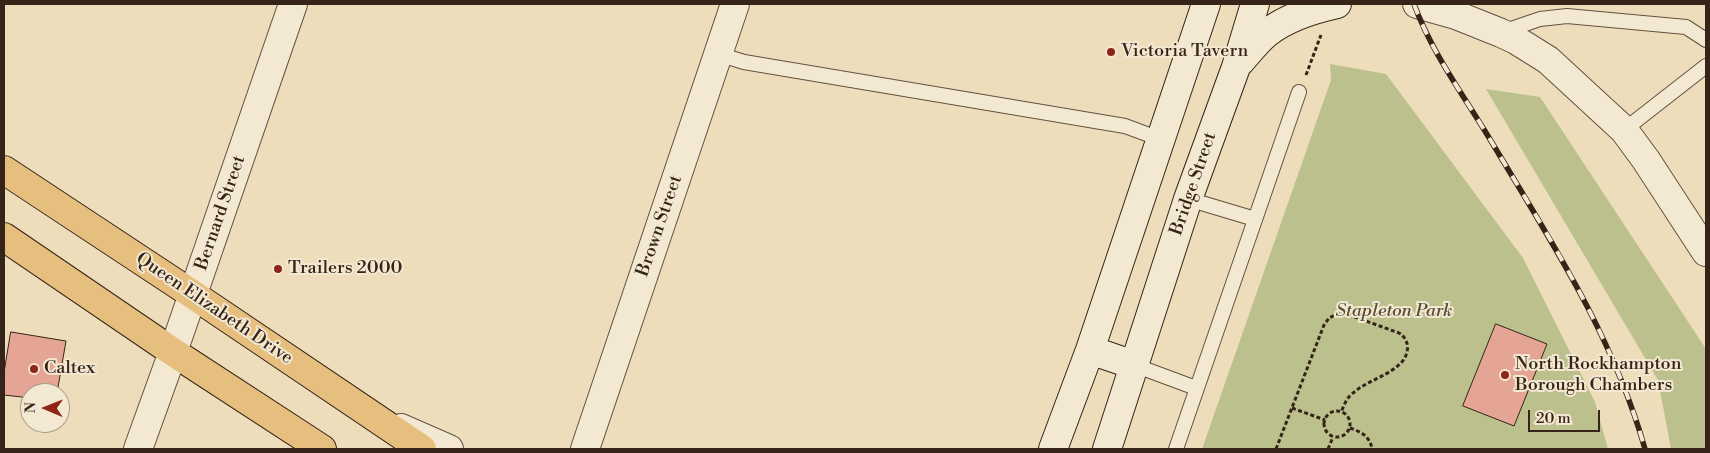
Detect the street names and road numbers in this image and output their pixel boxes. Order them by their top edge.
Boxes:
street label: Bridge Street [1166,130,1222,238]
street label: Bernard Street [191,153,251,273]
street label: Brown Street [633,173,687,279]
street label: Queen Elizabeth Drive [131,248,297,370]

